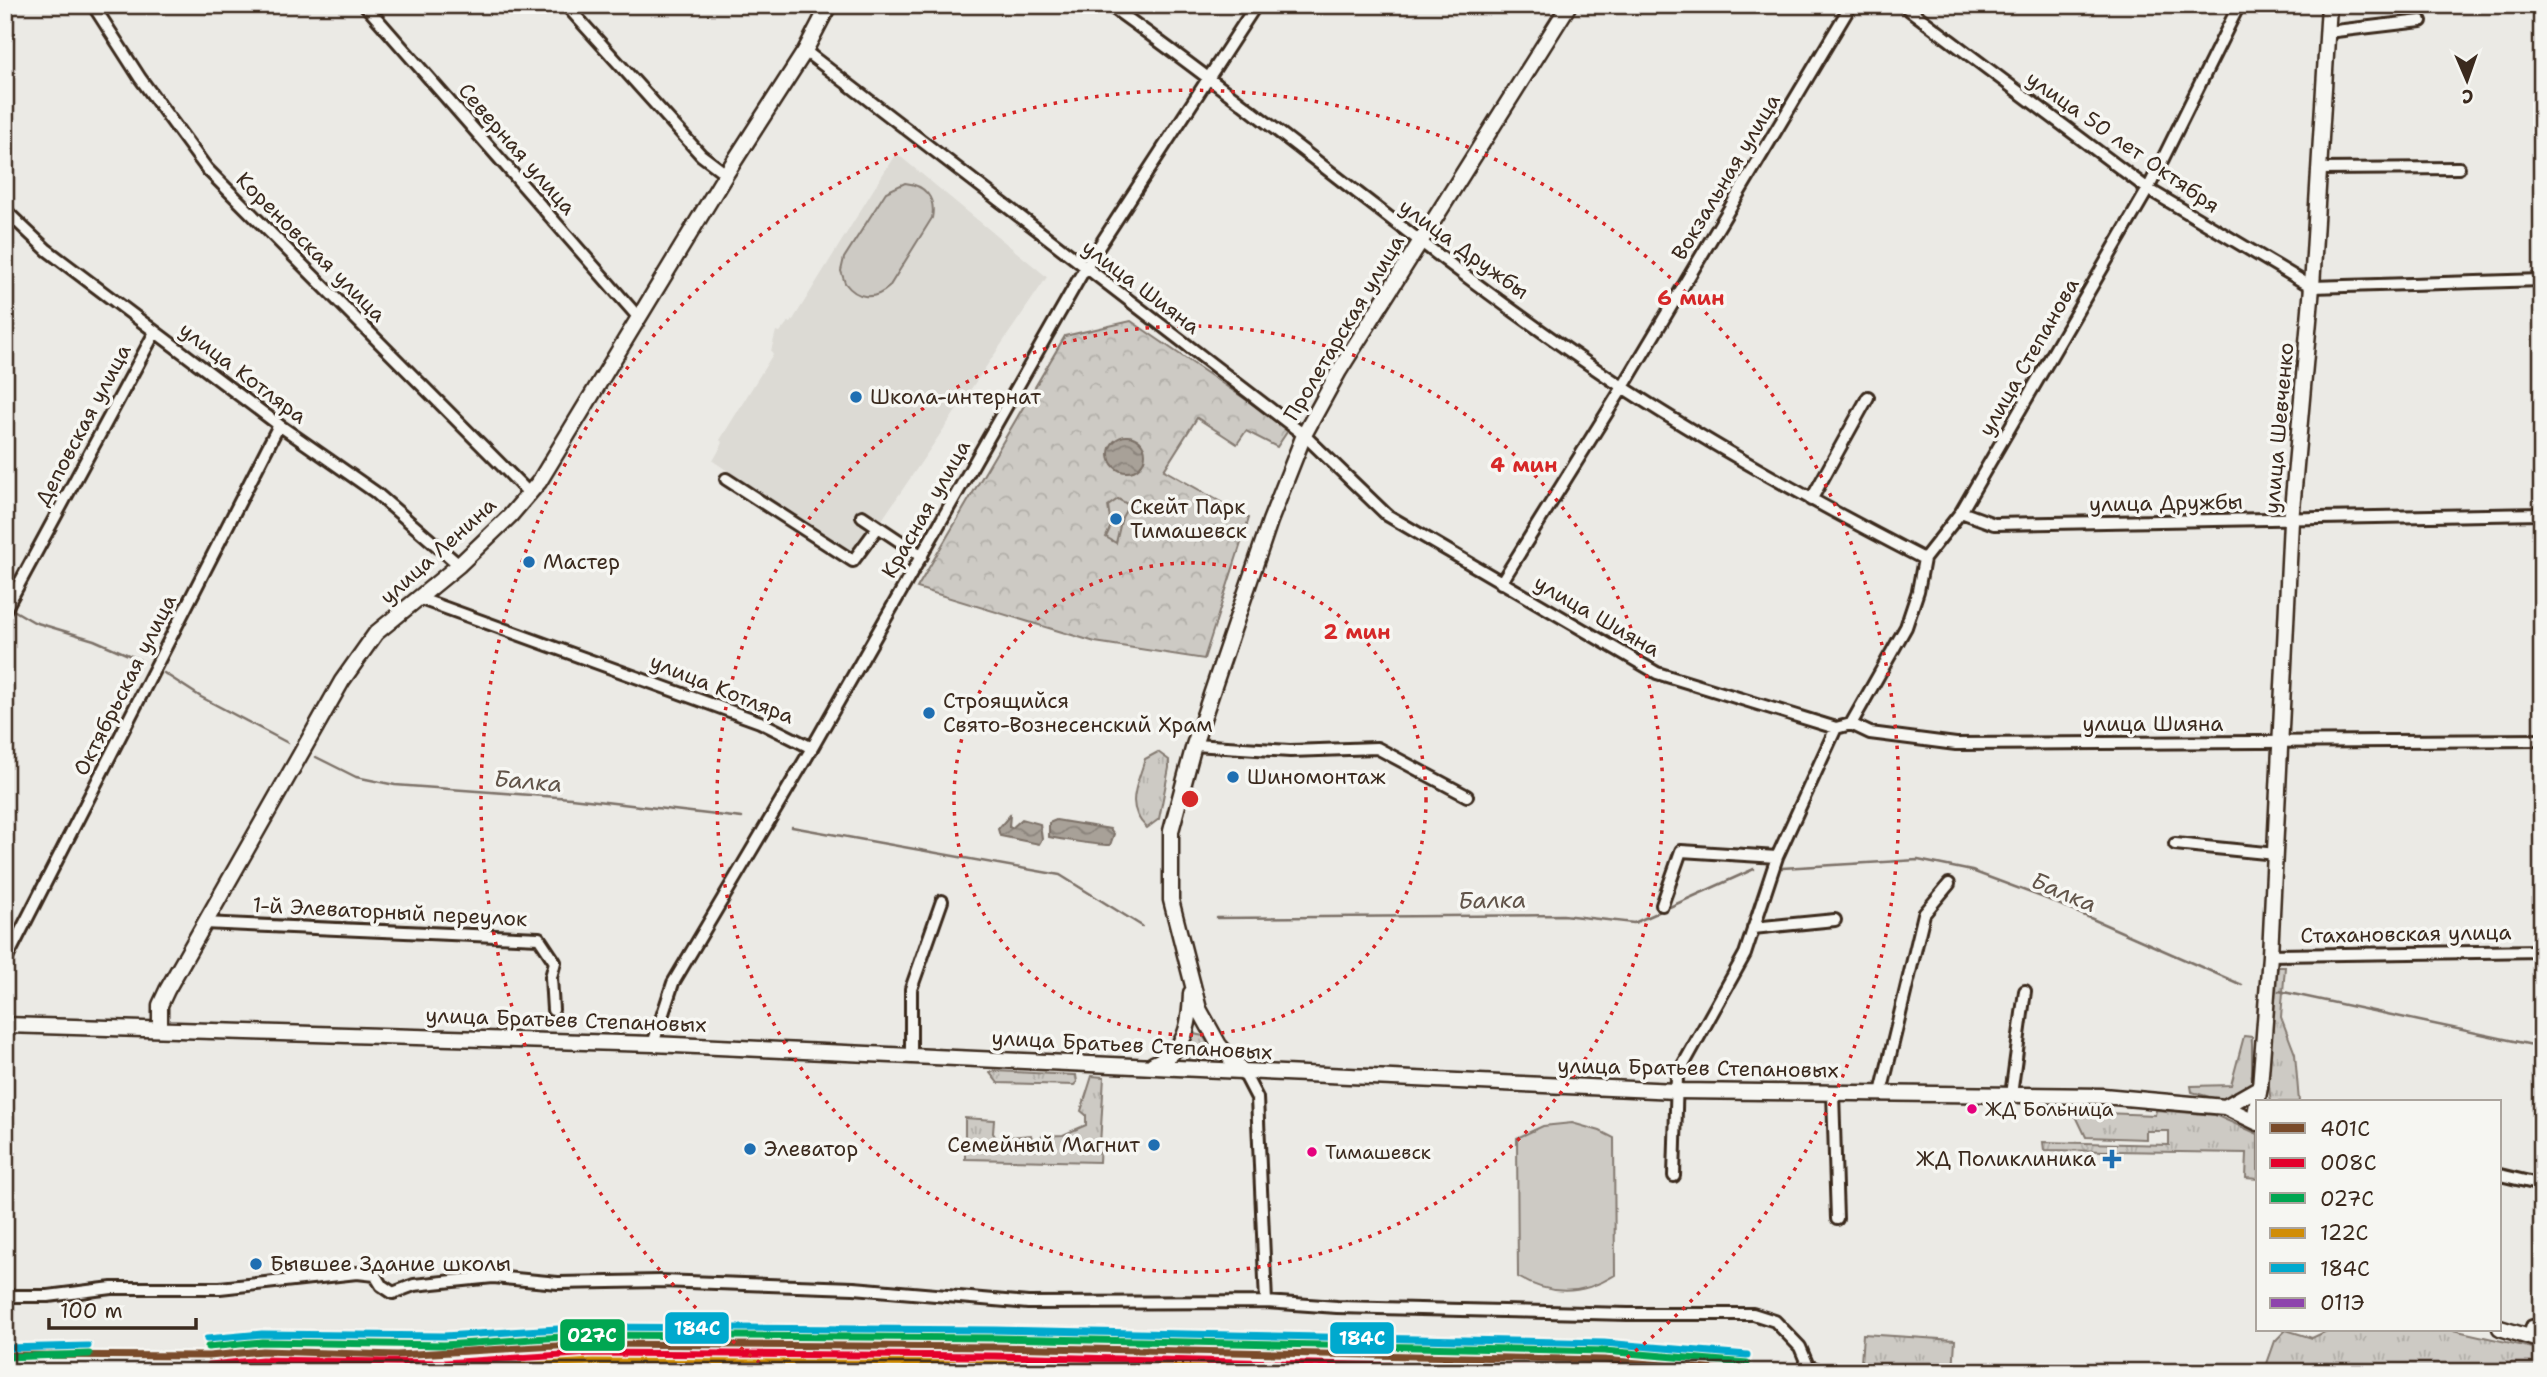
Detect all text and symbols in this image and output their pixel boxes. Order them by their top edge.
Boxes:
north arrow [2432,46,2502,116]
street label: улица 50 лет Октября [2021,64,2225,220]
street label: Северная улица [452,77,582,221]
text: С [2461,84,2474,109]
street label: Вокзальная улица [1665,89,1787,265]
street label: Кореновская улица [230,166,392,328]
street label: улица Дружбы [1393,192,1535,306]
street label: Пролетарская улица [1277,230,1411,426]
street label: улица Шияна [1076,233,1206,341]
street label: улица Степанова [1972,273,2086,441]
text: 6 мин [1657,284,1725,312]
street label: улица Котляра [173,316,313,430]
street label: Деповская улица [29,339,137,511]
street label: улица Шевченко [2258,341,2300,515]
place label: Школа-интернат [870,383,1041,411]
marker: Школа-интернат [848,389,864,405]
street label: Красная улица [875,435,977,583]
text: 4 мин [1490,451,1558,479]
street label: улица Дружбы [2089,488,2243,518]
street label: улица Ленина [374,491,502,611]
place label: Скейт Парк Тимашевск [1130,493,1247,545]
marker: Скейт Парк Тимашевск [1108,511,1124,527]
place label: Мастер [543,548,620,576]
marker: Мастер [521,554,537,570]
street label: улица Шияна [1529,569,1665,663]
street label: Октябрьская улица [67,590,183,780]
text: 2 мин [1323,618,1391,646]
street label: улица Котляра [646,647,798,731]
place label: Строящийся Свято-Вознесенский Храм [943,687,1213,739]
marker: Строящийся Свято-Вознесенский Храм [921,705,937,721]
street label: улица Шияна [2083,710,2223,738]
water label: Балка [493,763,563,799]
place label: Шиномонтаж [1247,763,1386,791]
marker: Шиномонтаж [1225,769,1241,785]
centre of rings [1178,787,1202,811]
water label: Балка [2027,865,2101,919]
water label: Балка [1458,884,1526,916]
street label: 1-й Элеваторный переулок [252,891,528,933]
street label: Стахановская улица [2300,918,2512,950]
street label: улица Братьев Степановых [425,1001,707,1039]
street label: улица Братьев Степановых [991,1024,1273,1066]
street label: улица Братьев Степановых [1557,1052,1839,1084]
place label: ЖД Больница [1985,1097,2114,1122]
legend [2256,1100,2502,1332]
marker: ЖД Больница [1965,1102,1979,1116]
text: 401С [2320,1115,2370,1143]
place label: Семейный Магнит [947,1131,1140,1159]
place label: Элеватор [764,1135,858,1163]
marker: Семейный Магнит [1146,1137,1162,1153]
place label: Тимашевск [1325,1140,1431,1165]
marker: Элеватор [742,1141,758,1157]
marker: Тимашевск [1305,1145,1319,1159]
place label: ЖД Поликлиника [1916,1145,2096,1173]
marker: ЖД Поликлиника [2102,1149,2122,1169]
text: 008С [2320,1149,2377,1177]
text: 027С [2320,1185,2374,1213]
text: 122С [2320,1219,2368,1247]
place label: Бывшее Здание школы [270,1250,511,1278]
text: 184С [2320,1255,2370,1283]
marker: Бывшее Здание школы [248,1256,264,1272]
scale bar [49,1286,196,1330]
text: 011Э [2320,1289,2364,1317]
text: 100 m [60,1297,123,1325]
line badge: 184С [664,1311,730,1345]
text: 184С [674,1316,720,1341]
line badge: 027С [559,1318,626,1352]
line badge: 184С [1329,1321,1395,1355]
text: 027С [567,1323,617,1348]
text: 184С [1339,1326,1385,1351]

